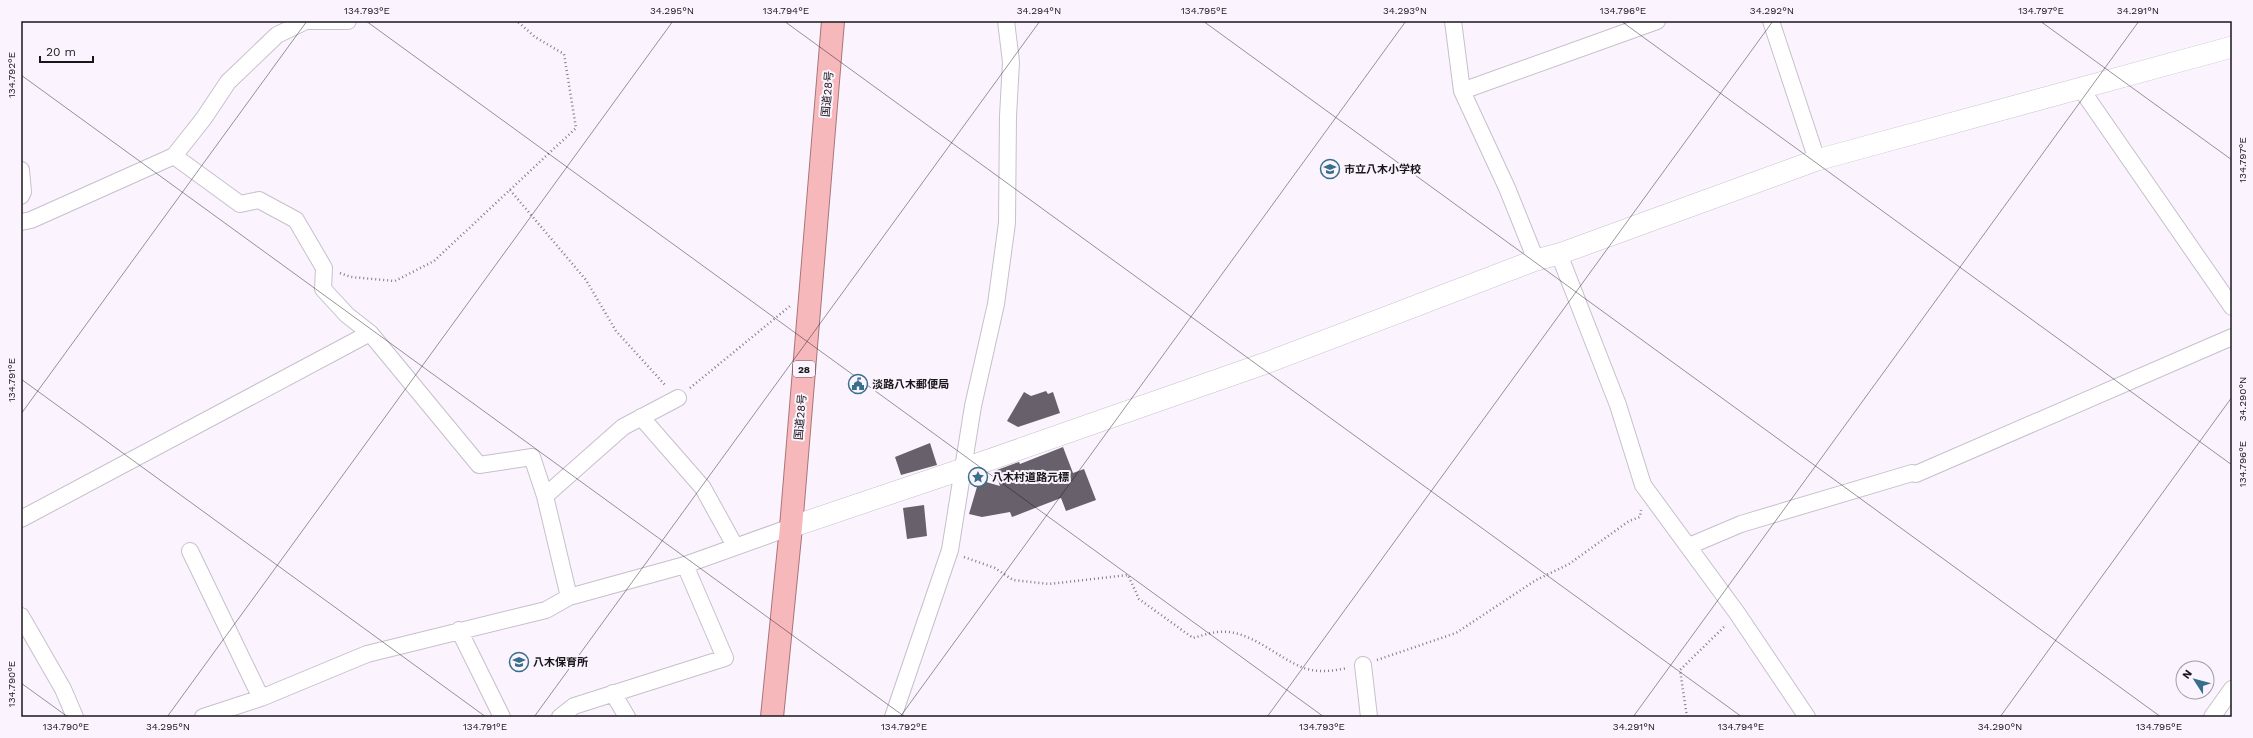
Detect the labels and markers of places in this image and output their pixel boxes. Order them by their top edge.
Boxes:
school or university icon: 市立八木小学校 [1319,158,1341,180]
place label: 市立八木小学校 [1344,163,1421,176]
public building icon: 淡路八木郵便局 [847,373,869,395]
place label: 淡路八木郵便局 [872,378,949,391]
place icon: 八木村道路元標 [967,466,989,488]
place label: 八木村道路元標 [992,471,1069,484]
school or university icon: 八木保育所 [508,651,530,673]
place label: 八木保育所 [533,656,588,669]

